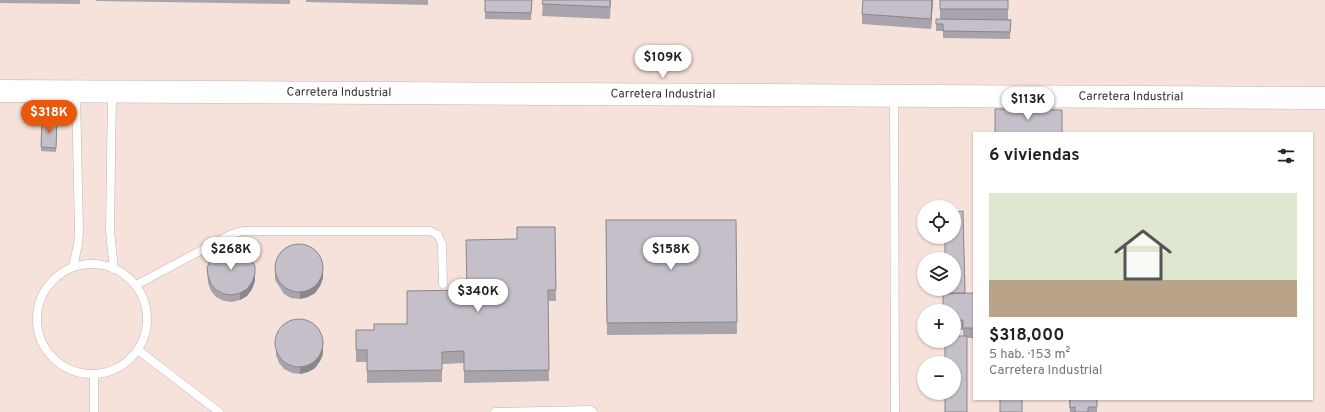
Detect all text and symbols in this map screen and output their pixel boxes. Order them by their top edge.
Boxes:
pin: $109K [635,45,691,79]
text: $109K [644,50,682,66]
street label: Carretera Industrial [287,85,391,101]
street label: Carretera Industrial [611,86,715,103]
pin: $113K [1000,87,1056,121]
street label: Carretera Industrial [1079,89,1183,105]
text: $113K [1010,92,1046,108]
pin: $318K [21,100,77,134]
text: $318K [30,105,68,121]
text: 6 viviendas [989,145,1080,167]
icon: filters [1275,145,1297,167]
map controls [917,200,961,400]
button: locate [917,200,961,244]
icon: home [1107,219,1179,291]
pin: $268K [203,237,259,271]
pin: $158K [643,237,699,271]
text: $268K [210,242,252,258]
text: $158K [652,242,690,258]
button: layers [917,252,961,296]
pin: $340K [450,279,506,313]
text: $340K [457,284,499,300]
button: + [917,304,961,348]
text: $318,000 [989,325,1064,347]
text: 5 hab. · 153 m² [989,347,1070,363]
button: − [917,356,961,400]
text: Carretera Industrial [989,363,1102,379]

